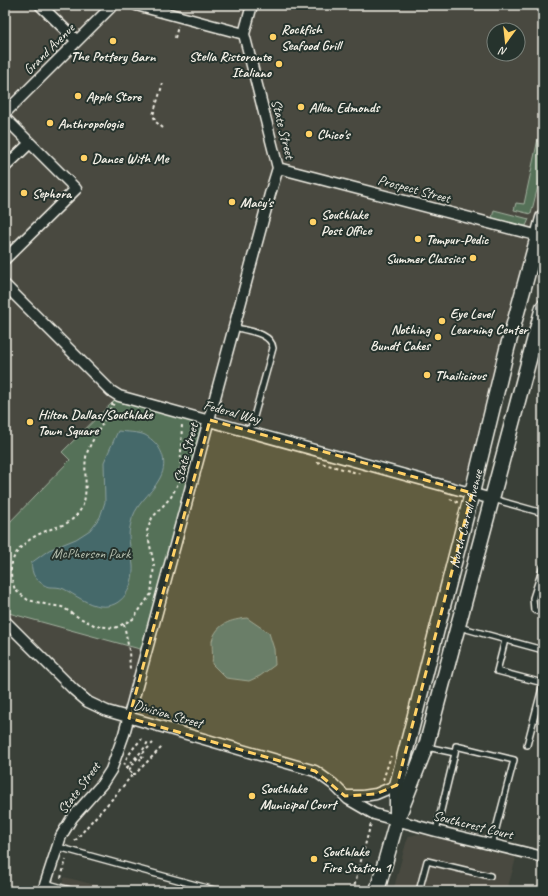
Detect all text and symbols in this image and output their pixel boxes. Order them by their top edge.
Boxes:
street label: Grand Avenue [20,19,79,78]
place label: Rockfish Seafood Grill [281,21,344,54]
north arrow [486,22,526,62]
marker: Rockfish Seafood Grill [268,32,278,42]
marker: The Pottery Barn [108,36,118,46]
text: N [496,43,509,59]
place label: The Pottery Barn [71,48,156,65]
place label: Stella Ristorante Italiano [189,48,272,81]
marker: Stella Ristorante Italiano [274,59,284,69]
place label: Apple Store [86,88,142,105]
marker: Apple Store [73,91,83,101]
street label: State Street [267,98,299,162]
place label: Allen Edmonds [309,99,382,116]
marker: Allen Edmonds [296,102,306,112]
place label: Anthropologie [58,115,125,132]
marker: Anthropologie [45,118,55,128]
place label: Chico's [317,126,352,143]
marker: Chico's [304,129,314,139]
place label: Dance With Me [92,150,170,167]
marker: Dance With Me [79,153,89,163]
street label: Prospect Street [376,171,453,207]
place label: Sephora [32,185,72,202]
marker: Sephora [19,188,29,198]
place label: Macy's [240,194,275,211]
marker: Macy's [227,197,237,207]
place label: Southlake Post Office [321,206,373,239]
marker: Southlake Post Office [308,217,318,227]
place label: Tempur-Pedic [426,231,489,248]
marker: Tempur-Pedic [413,234,423,244]
place label: Summer Classics [386,250,467,267]
marker: Summer Classics [468,253,478,263]
place label: Eye Level Learning Center [450,305,530,338]
marker: Eye Level Learning Center [437,316,447,326]
place label: Nothing Bundt Cakes [370,321,432,354]
marker: Nothing Bundt Cakes [433,332,443,342]
place label: Thailicious [435,367,488,384]
marker: Thailicious [422,370,432,380]
street label: Federal Way [202,396,263,428]
place label: Hilton Dallas/Southlake Town Square [38,406,154,439]
marker: Hilton Dallas/Southlake Town Square [25,417,35,427]
street label: State Street [170,420,202,484]
street label: North Carroll Avenue [445,466,486,569]
park label: McPherson Park [52,545,132,562]
street label: Division Street [132,696,207,733]
street label: State Street [54,758,105,817]
place label: Southlake Municipal Court [260,780,339,813]
marker: Southlake Municipal Court [247,791,257,801]
street label: Southcrest Court [431,807,516,843]
place label: Southlake Fire Station 1 [322,843,392,876]
marker: Southlake Fire Station 1 [309,854,319,864]

